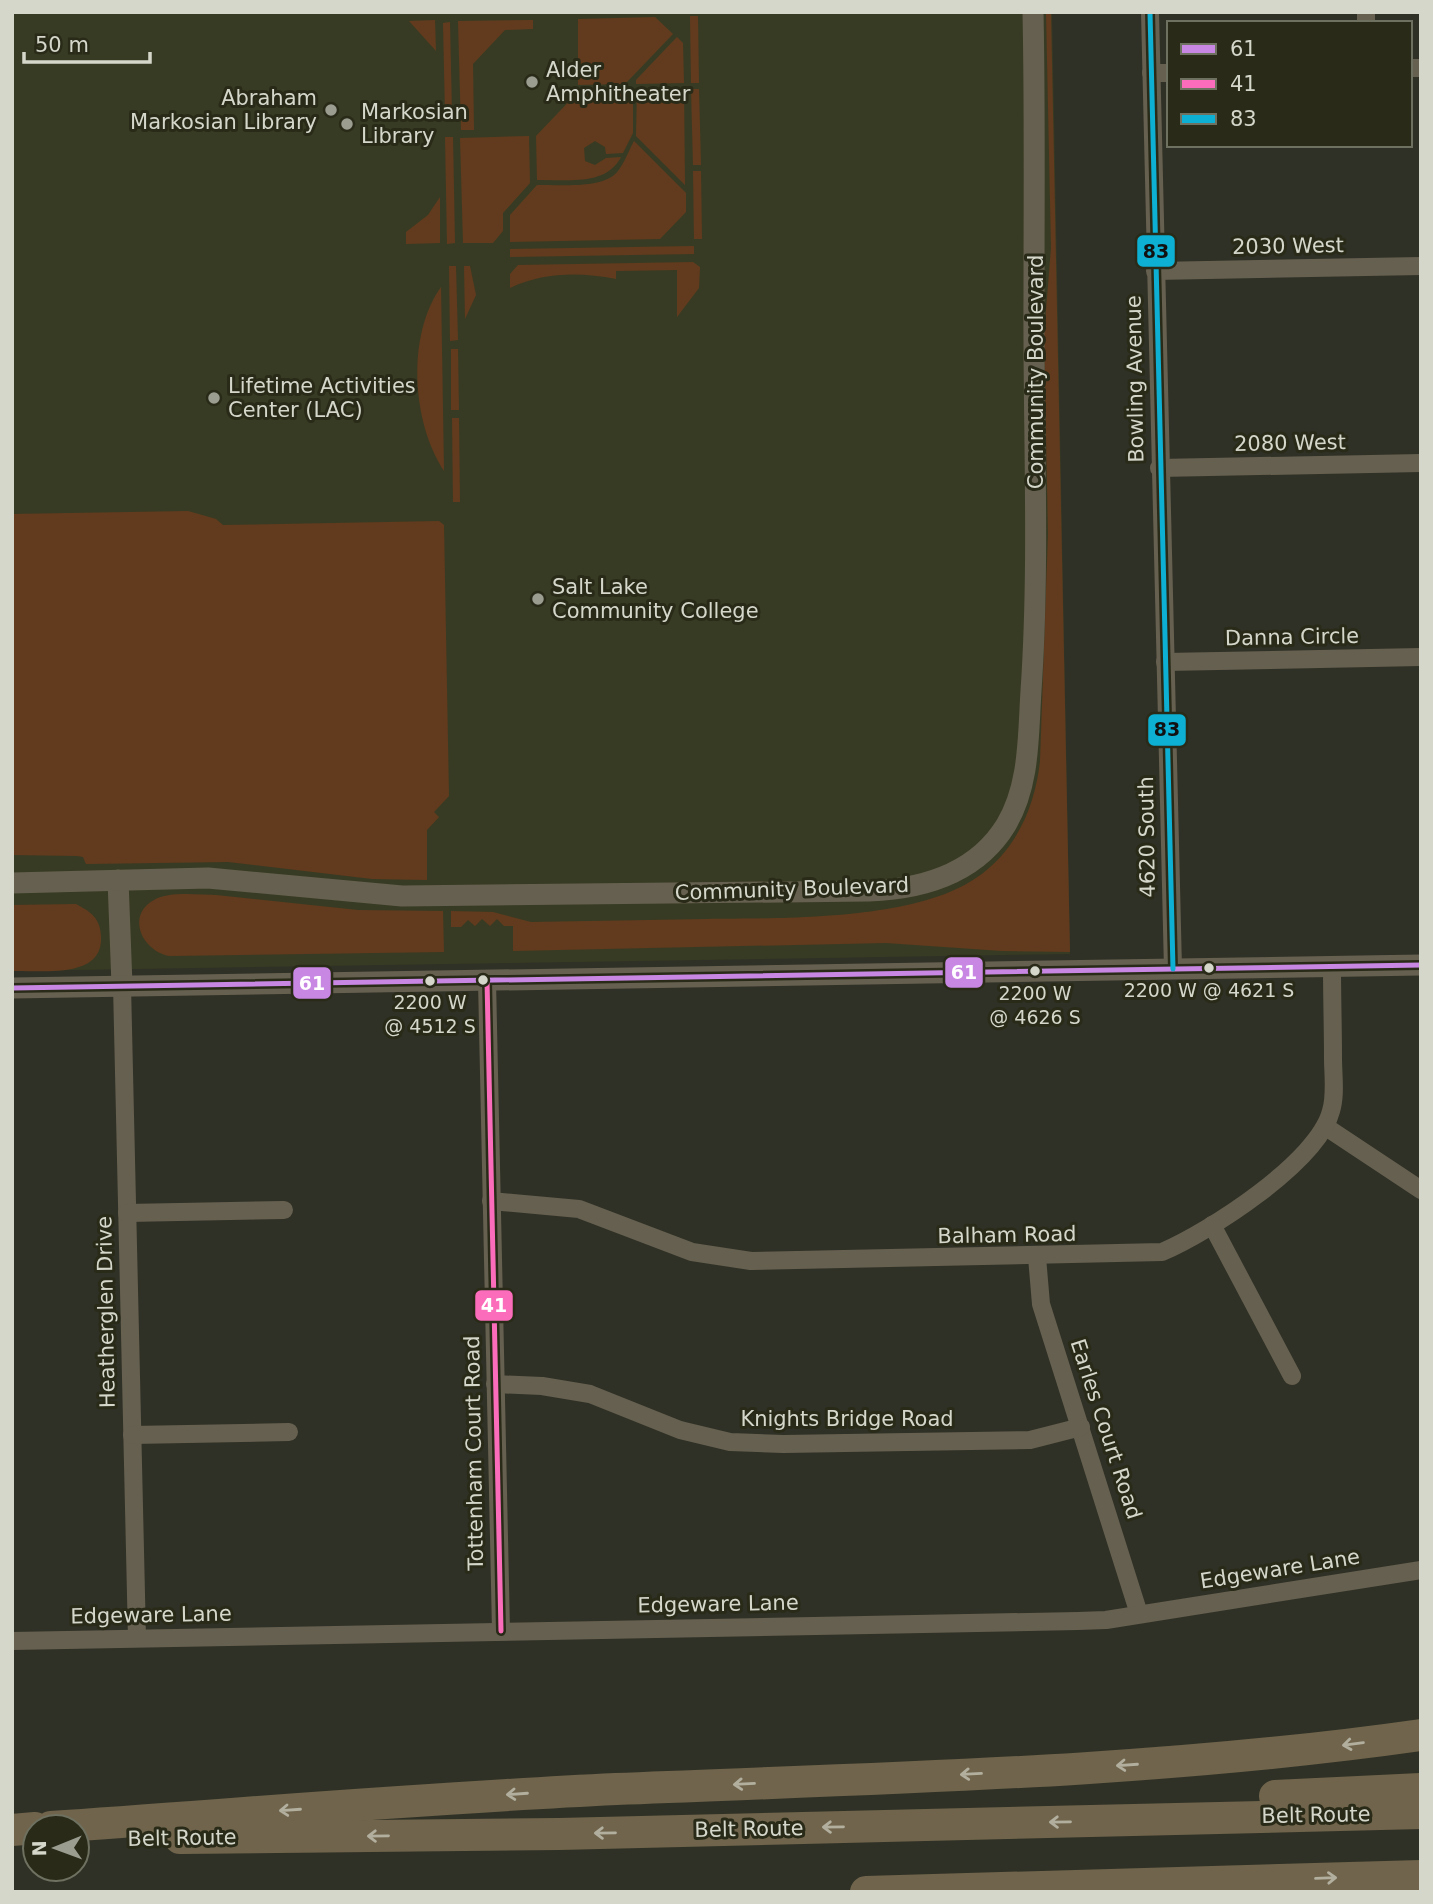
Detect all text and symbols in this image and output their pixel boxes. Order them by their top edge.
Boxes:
scale bar [24,21,150,65]
legend [1167,21,1412,147]
text: 50 m [35,33,89,57]
text: 61 [1230,37,1257,61]
place label: Alder Amphitheater [546,58,691,106]
text: 41 [1230,72,1257,96]
marker: Alder Amphitheater [524,74,540,90]
place label: Abraham Markosian Library [130,86,317,134]
place label: Markosian Library [361,100,468,148]
marker: Abraham Markosian Library [323,102,339,118]
text: 83 [1230,107,1257,131]
marker: Markosian Library [339,116,355,132]
street label: 2030 West [1232,233,1344,259]
line badge: 83 [1136,234,1176,268]
text: 83 [1143,240,1169,262]
street label: Community Boulevard [1024,255,1048,489]
street label: Bowling Avenue [1122,295,1148,463]
place label: Lifetime Activities Center (LAC) [228,374,416,422]
marker: Lifetime Activities Center (LAC) [206,390,222,406]
street label: 2080 West [1234,430,1346,456]
place label: Salt Lake Community College [552,575,759,623]
marker: Salt Lake Community College [530,591,546,607]
street label: Danna Circle [1225,624,1359,650]
line badge: 83 [1147,713,1187,747]
text: 83 [1154,718,1180,740]
street label: 4620 South [1134,776,1160,898]
street label: Community Boulevard [674,873,910,905]
line badge: 61 [944,956,984,989]
text: 61 [951,961,977,983]
marker: 2200 W @ 4621 S [1202,961,1216,975]
marker: 2200 W @ 4626 S [1028,964,1042,978]
line badge: 61 [292,966,332,1000]
text: 61 [299,972,325,994]
unlabelled marker [476,973,490,987]
marker: 2200 W @ 4512 S [423,974,437,988]
place label: 2200 W @ 4621 S [1124,979,1294,1001]
place label: 2200 W @ 4626 S [989,982,1081,1028]
place label: 2200 W @ 4512 S [384,991,476,1037]
street label: Heatherglen Drive [92,1216,120,1408]
street label: Balham Road [937,1222,1077,1248]
line badge: 41 [474,1289,514,1322]
text: 41 [481,1294,507,1316]
street label: Tottenham Court Road [460,1335,488,1572]
street label: Earles Court Road [1066,1336,1146,1522]
street label: Knights Bridge Road [740,1407,954,1431]
street label: Edgeware Lane [1198,1545,1362,1593]
street label: Edgeware Lane [637,1591,799,1617]
street label: Edgeware Lane [70,1602,232,1628]
one-way arrow [1342,1738,1365,1751]
one-way arrow [1116,1759,1138,1772]
one-way arrow [960,1767,983,1780]
one-way arrow [733,1777,756,1790]
one-way arrow [506,1788,529,1801]
street label: Belt Route [1261,1802,1371,1828]
one-way arrow [279,1804,302,1817]
north arrow [21,1813,91,1883]
one-way arrow [1049,1815,1072,1829]
street label: Belt Route [694,1816,804,1842]
one-way arrow [821,1821,844,1834]
street label: Belt Route [127,1825,237,1851]
one-way arrow [594,1826,617,1840]
one-way arrow [367,1829,390,1843]
text: N [28,1840,50,1856]
one-way arrow [1315,1872,1338,1885]

